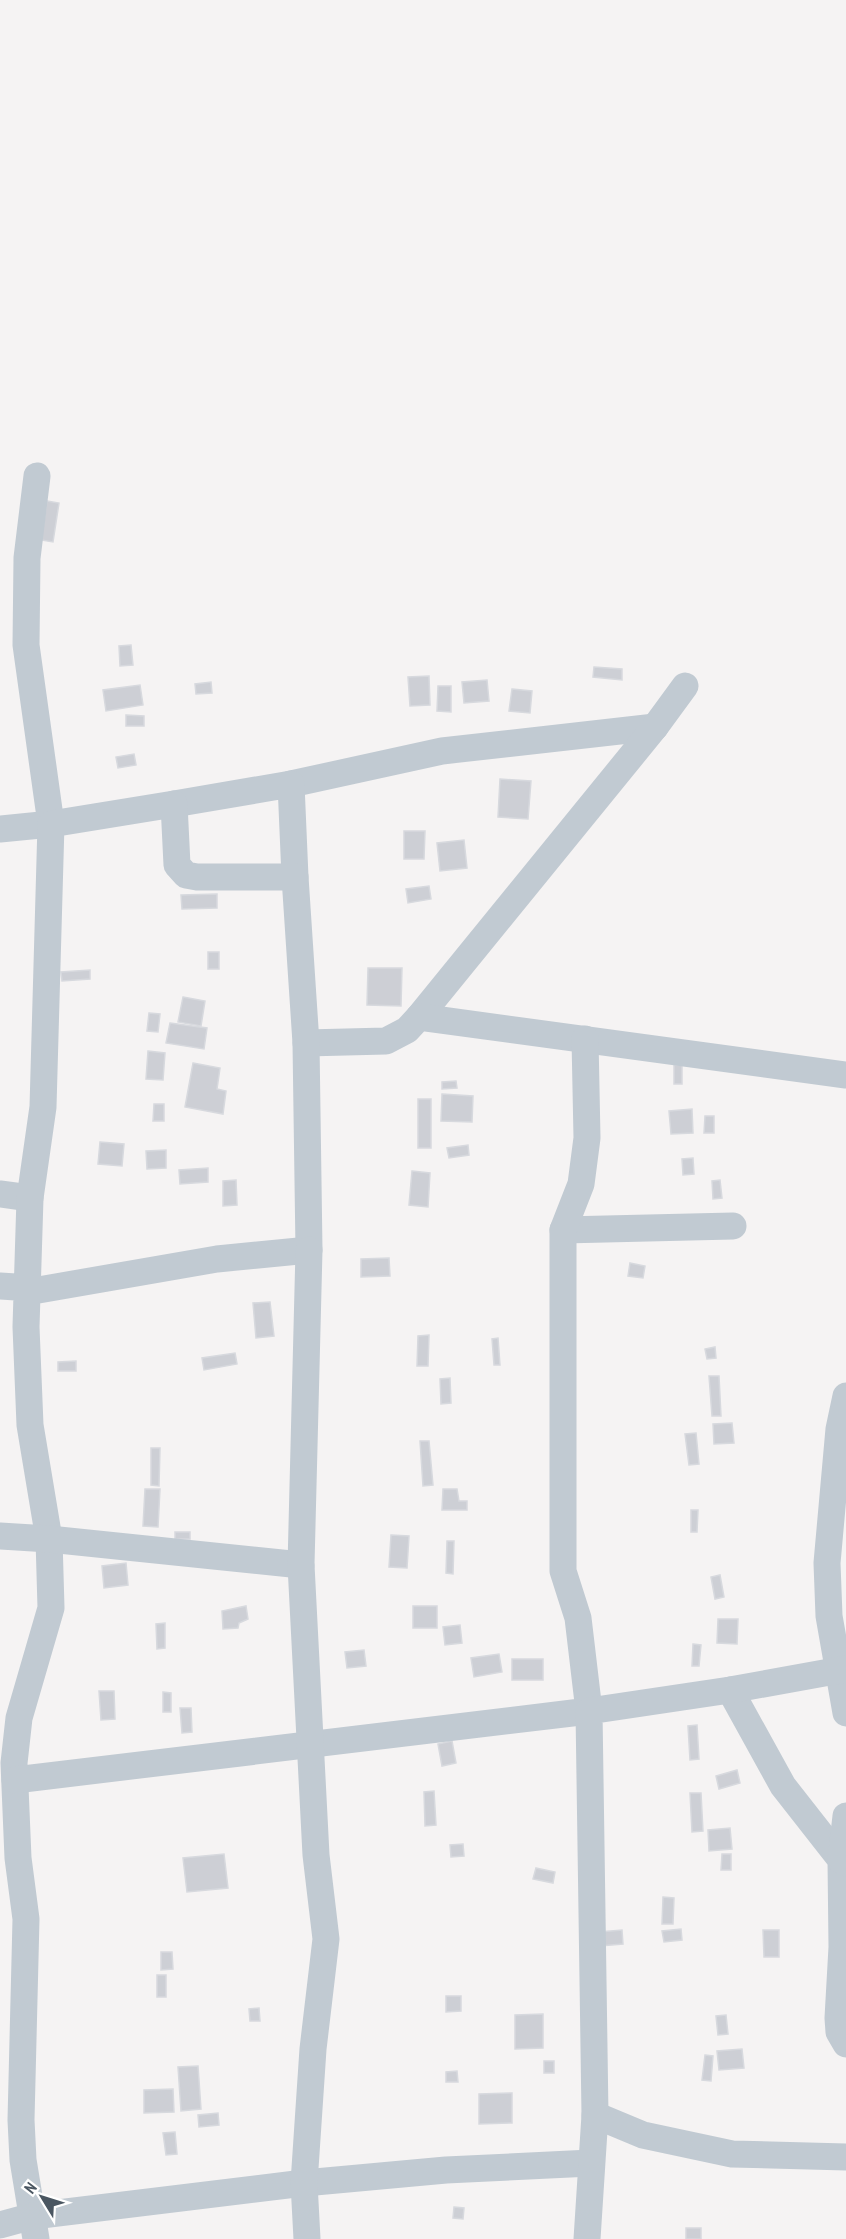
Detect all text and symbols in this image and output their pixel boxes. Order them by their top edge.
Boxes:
north arrow [12,2167,72,2227]
text: N [20,2178,41,2197]

